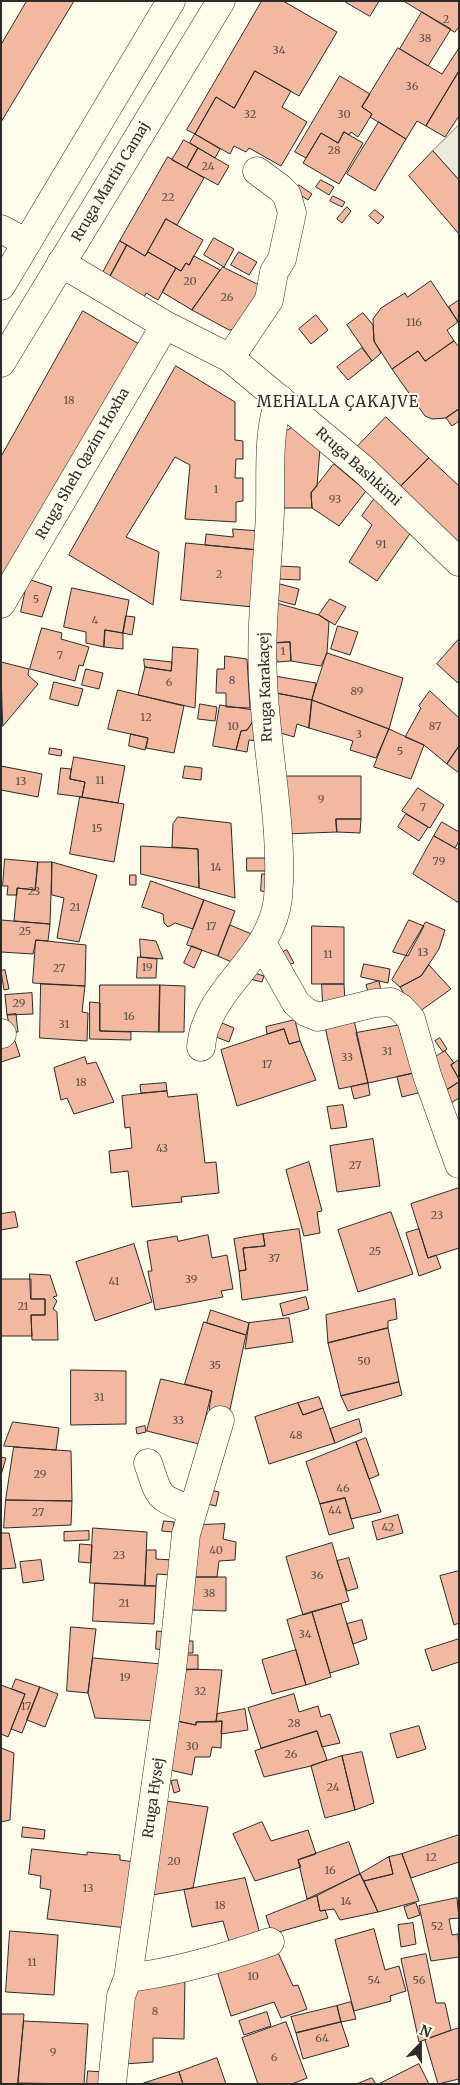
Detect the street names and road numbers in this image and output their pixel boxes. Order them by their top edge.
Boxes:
street label: Rruga Martin Camaj [69,119,153,245]
street label: Rruga Sheh Qazim Hoxha [33,385,133,543]
street label: Rruga Bashkimi [312,424,404,510]
street label: Rruga Karakaçej [256,632,276,742]
street label: Rruga Hysej [140,1757,168,1839]

